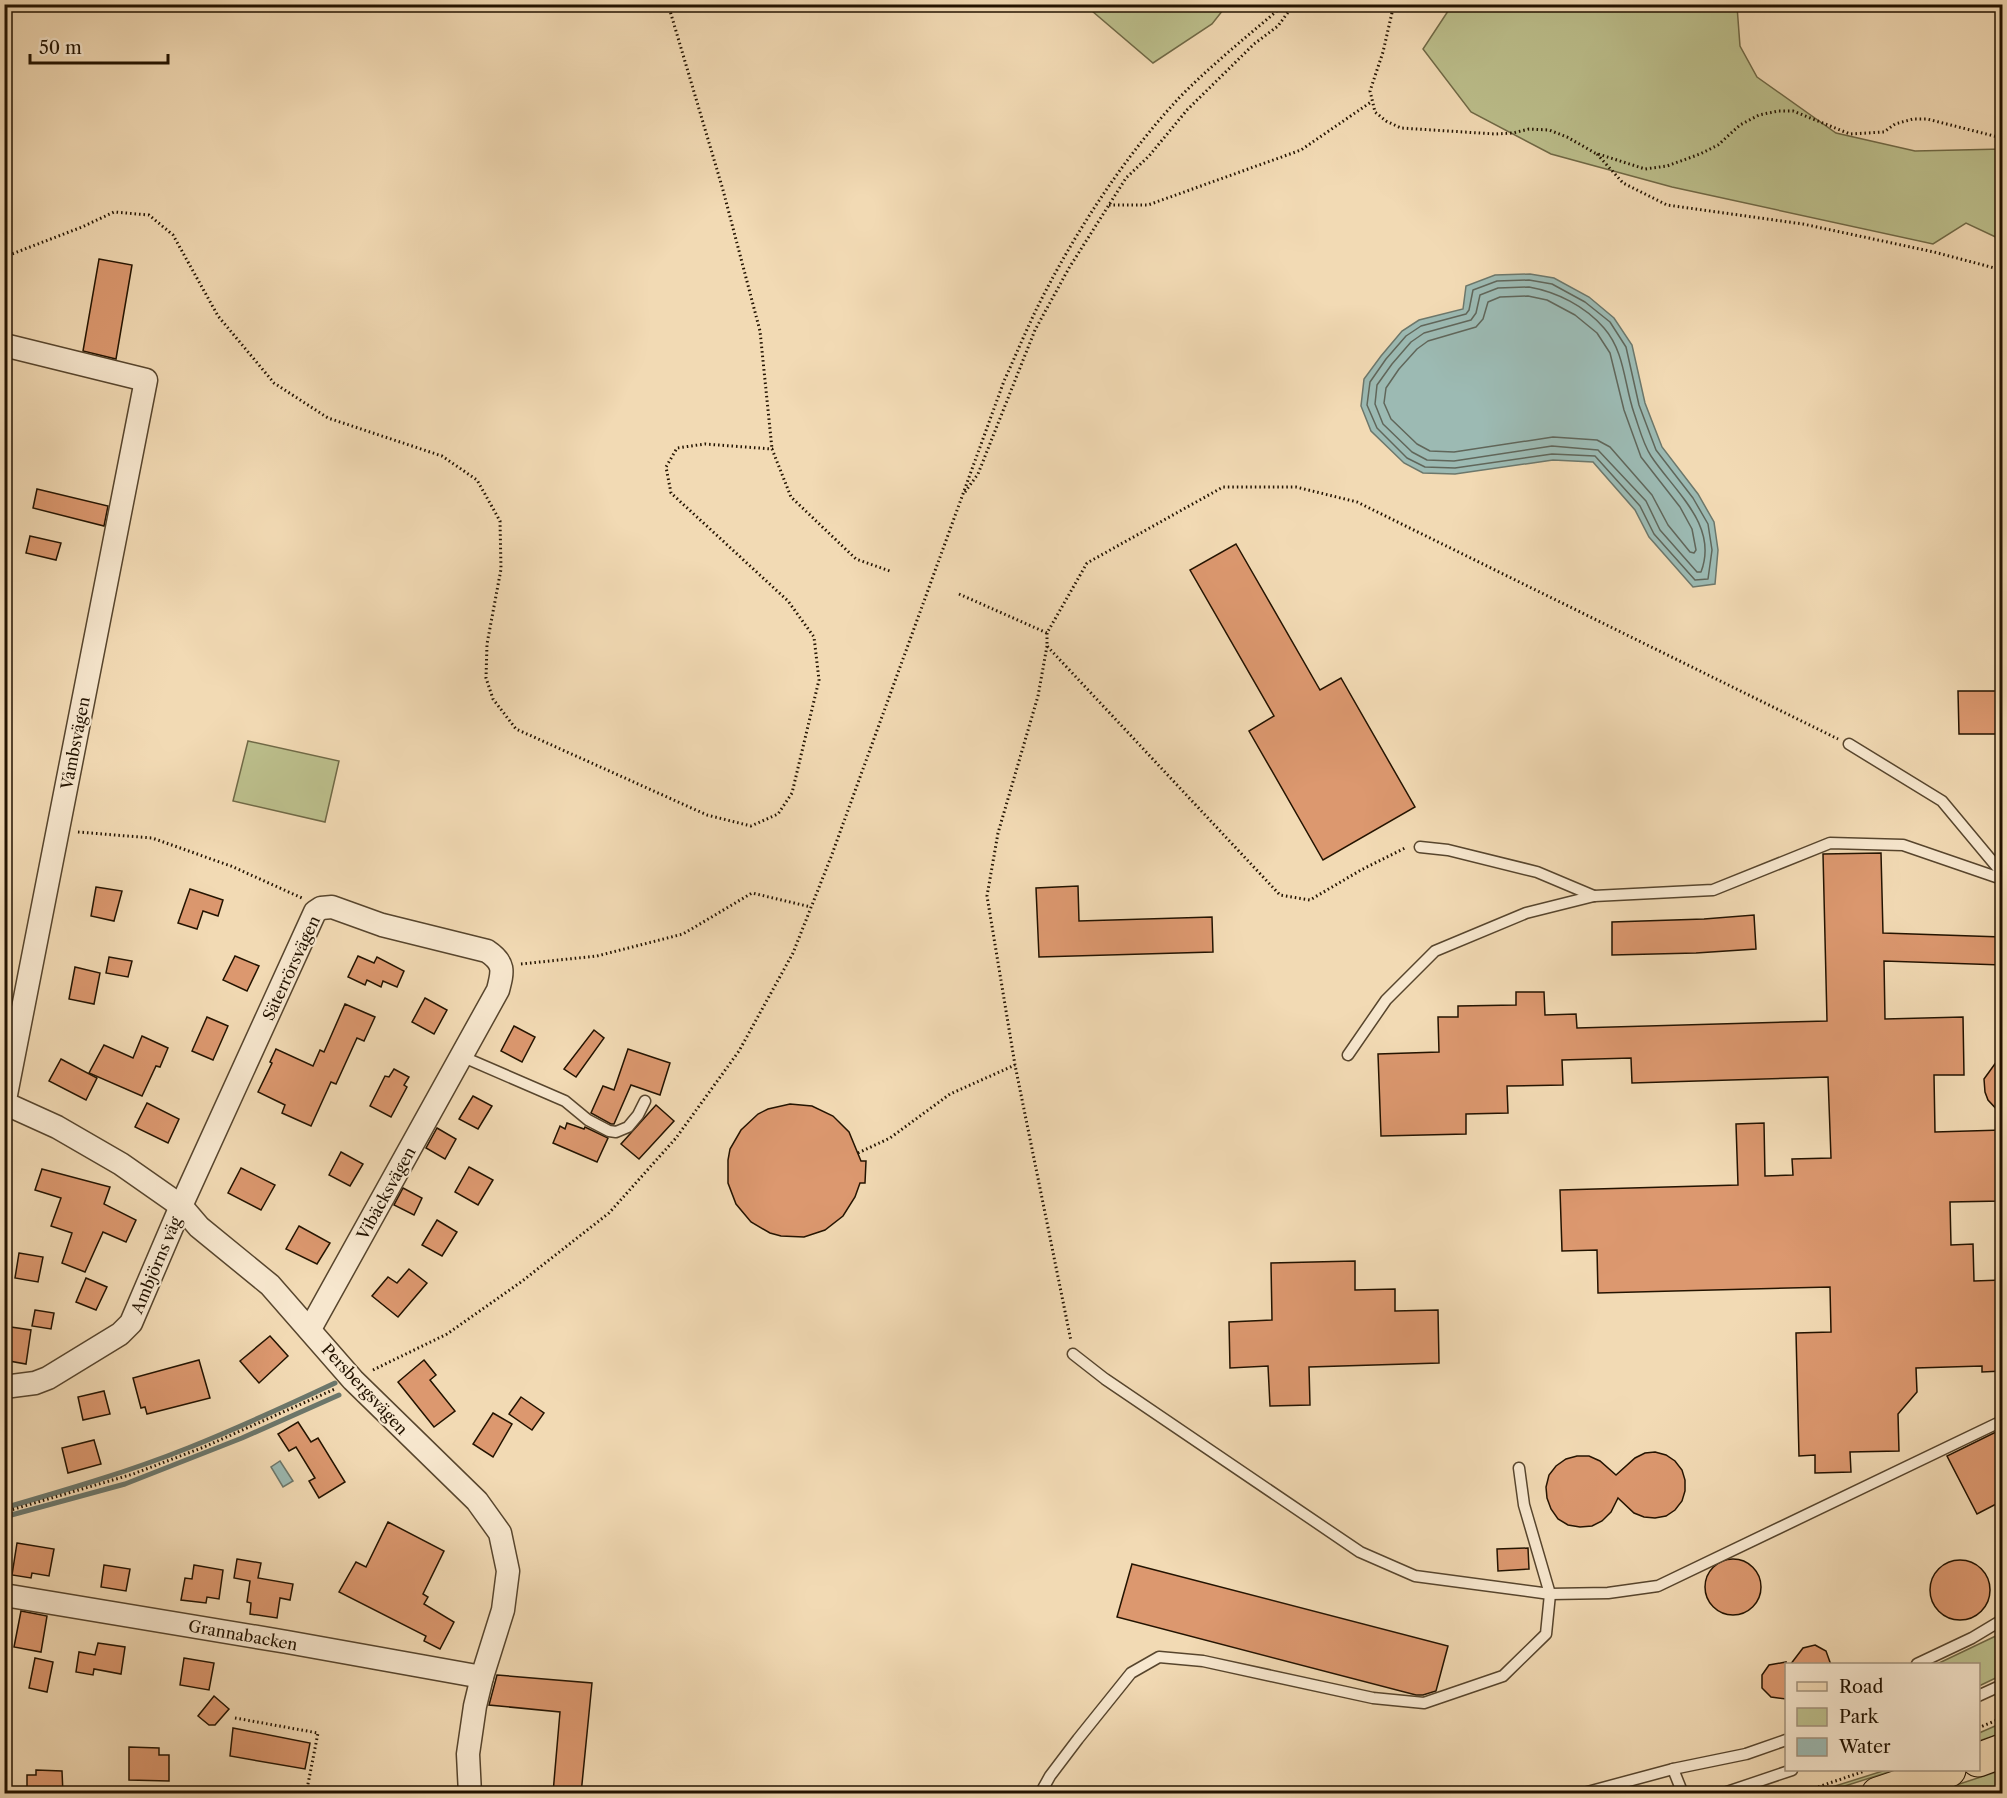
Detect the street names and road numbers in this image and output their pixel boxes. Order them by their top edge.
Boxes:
street label: Våmbsvägen [56,695,94,792]
street label: Säterrörsvägen [258,912,324,1024]
street label: Vibäcksvägen [352,1143,420,1244]
street label: Ambjörns väg [126,1213,186,1317]
street label: Persbergsvägen [318,1339,412,1439]
street label: Grannabacken [187,1616,299,1654]

